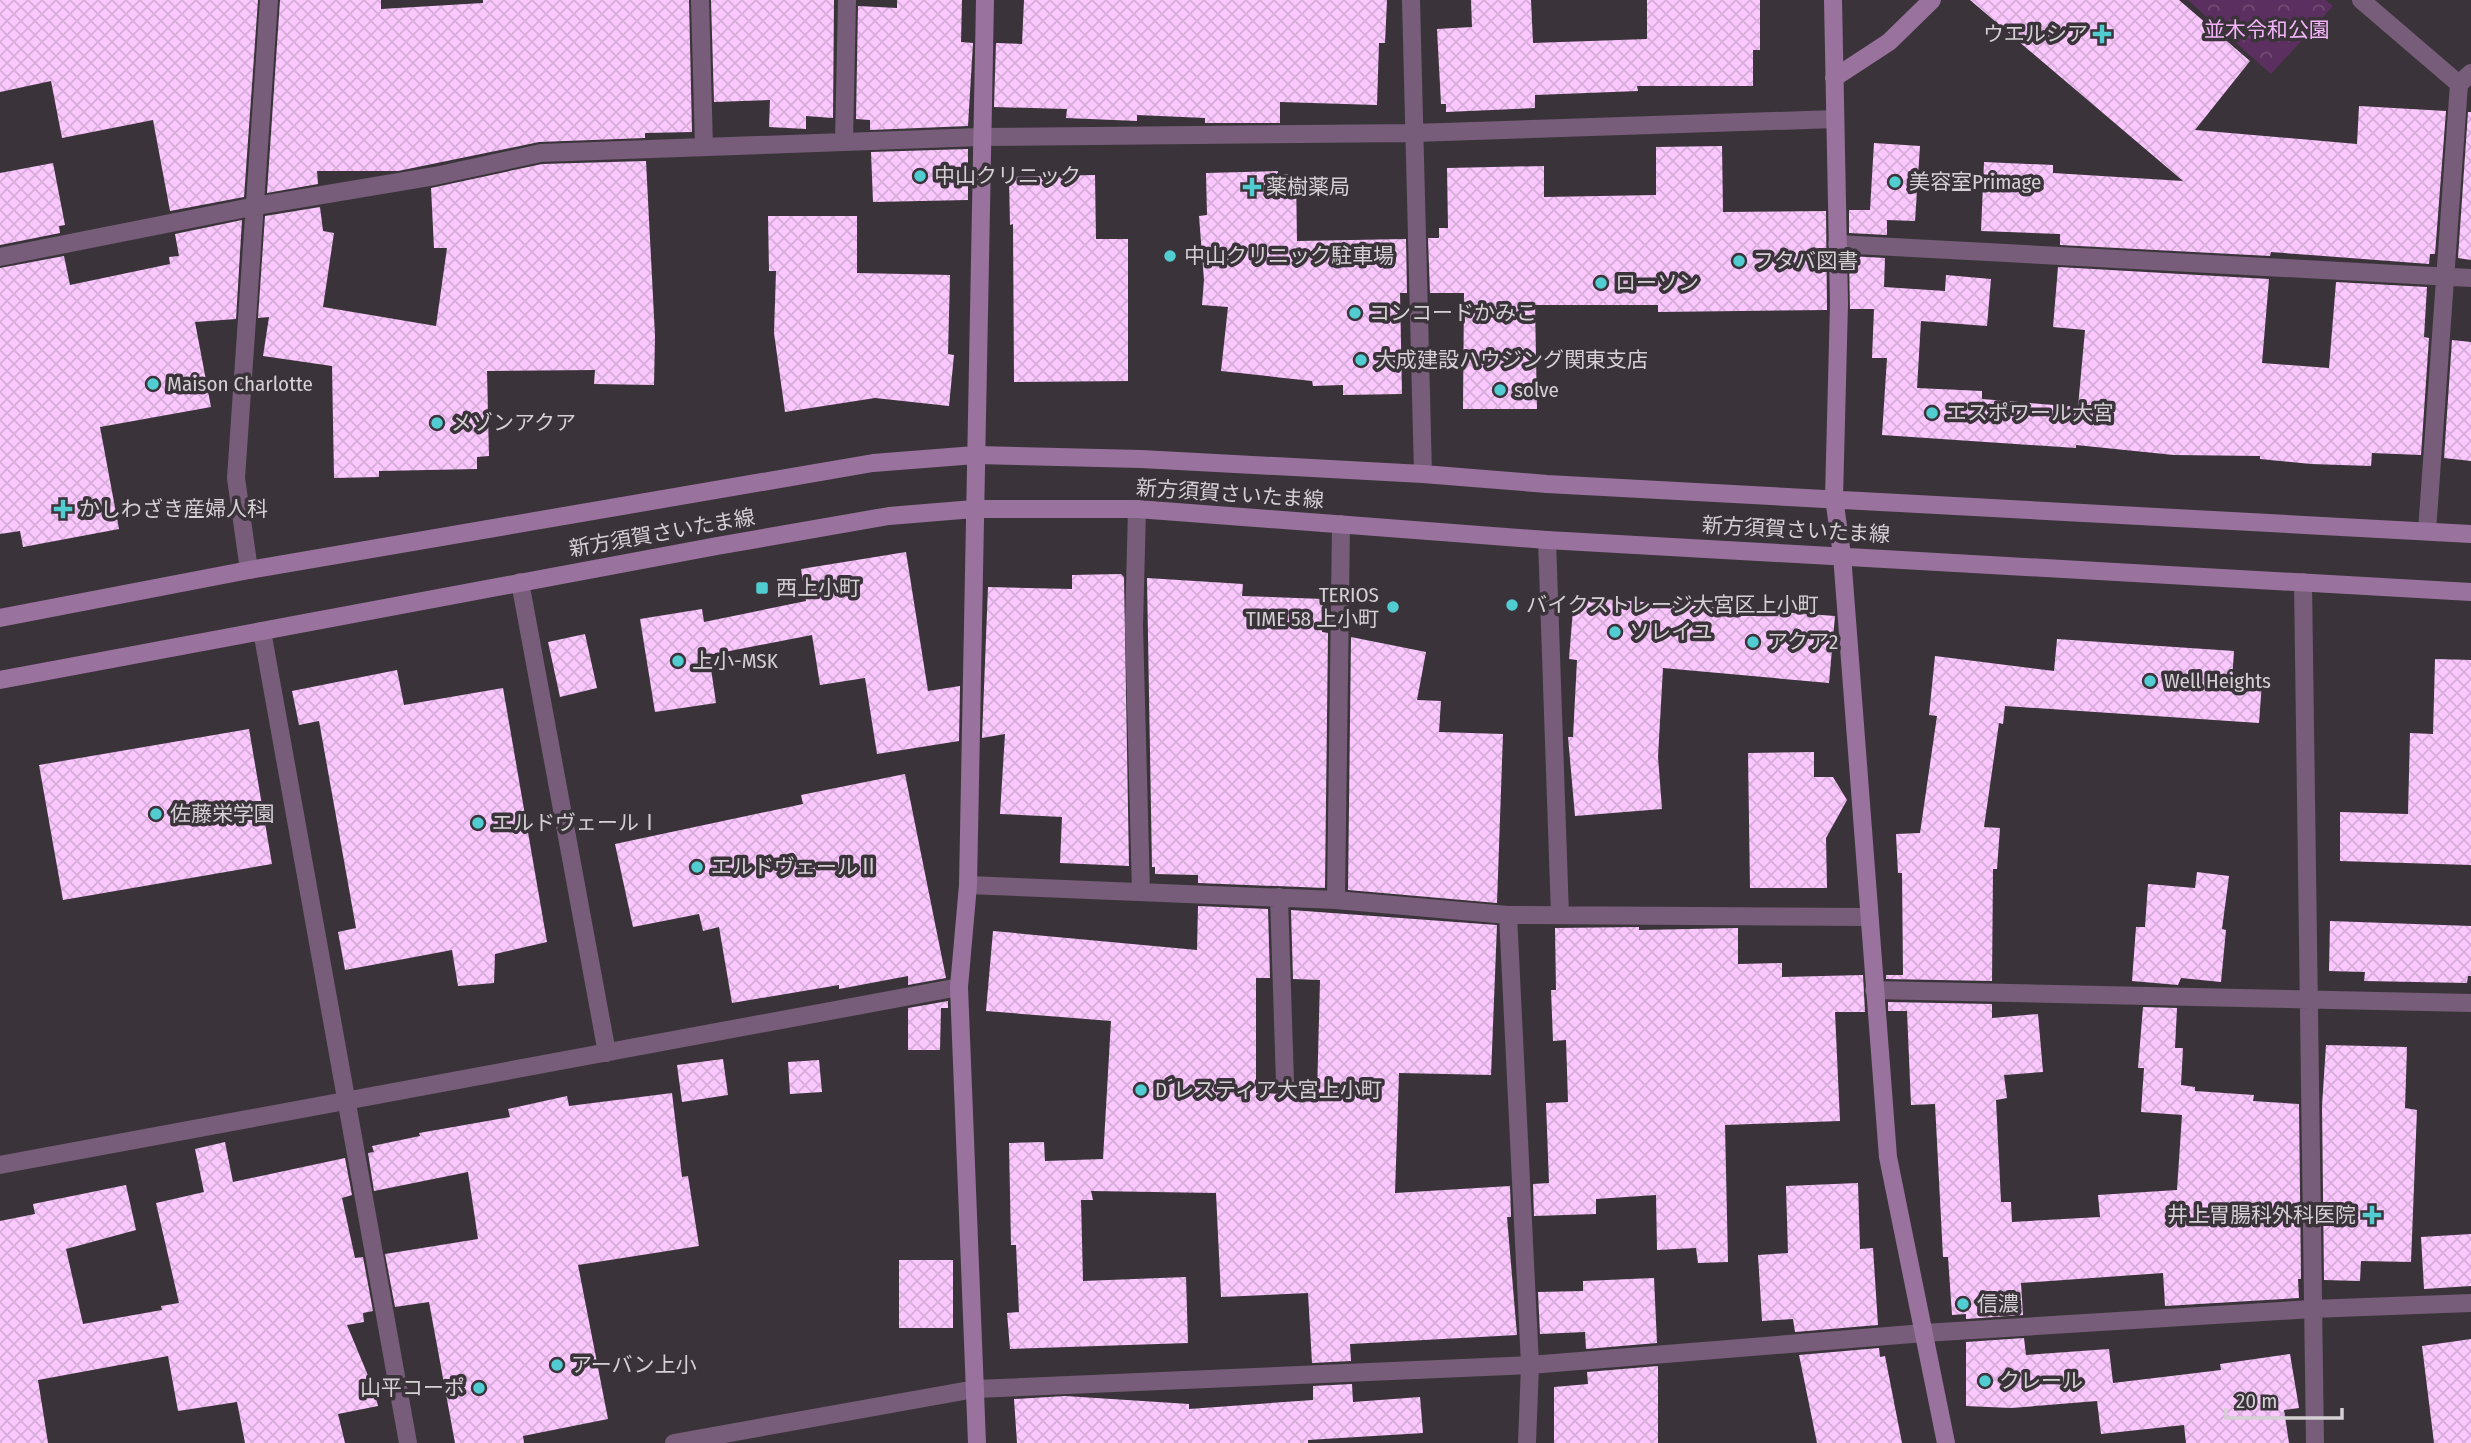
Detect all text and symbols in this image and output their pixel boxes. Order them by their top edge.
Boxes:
park label: 並木令和公園 [2204,17,2330,43]
place label: ウエルシア [1983,21,2088,47]
marker: ウエルシア [2094,26,2110,42]
place label: 中山クリニック [934,163,1081,189]
marker: 中山クリニック [912,168,928,184]
place label: 美容室Primage [1909,169,2041,195]
place label: 薬樹薬局 [1266,174,1350,200]
marker: 美容室Primage [1887,174,1903,190]
marker: 薬樹薬局 [1244,179,1260,195]
place label: 中山クリニック駐車場 [1184,243,1394,269]
marker: 中山クリニック駐車場 [1162,248,1178,264]
place label: フタバ図書 [1753,248,1858,274]
marker: フタバ図書 [1731,253,1747,269]
place label: ローソン [1615,270,1699,296]
marker: ローソン [1593,275,1609,291]
place label: コンコードかみこ [1369,300,1537,326]
marker: コンコードかみこ [1347,305,1363,321]
place label: 大成建設ハウジング関東支店 [1375,347,1648,373]
marker: 大成建設ハウジング関東支店 [1353,352,1369,368]
place label: Maison Charlotte [167,371,313,397]
marker: Maison Charlotte [145,376,161,392]
place label: solve [1514,377,1559,403]
marker: solve [1492,382,1508,398]
place label: エスポワール大宮 [1946,400,2114,426]
marker: エスポワール大宮 [1924,405,1940,421]
place label: メゾンアクア [451,410,576,436]
marker: メゾンアクア [429,415,445,431]
street label: 新方須賀さいたま線 [1135,474,1325,514]
place label: かしわざき産婦人科 [79,496,268,522]
marker: かしわざき産婦人科 [53,499,73,519]
street label: 新方須賀さいたま線 [567,504,757,562]
street label: 新方須賀さいたま線 [1701,512,1891,548]
place label: 西上小町 [776,575,860,601]
marker: 西上小町 [754,580,770,596]
place label: TERIOS TIME 58 上小町 [1246,582,1379,632]
place label: バイクストレージ大宮区上小町 [1526,592,1819,618]
marker: バイクストレージ大宮区上小町 [1504,597,1520,613]
marker: TERIOS TIME 58 上小町 [1385,599,1401,615]
place label: ソレイユ [1629,619,1713,645]
marker: ソレイユ [1607,624,1623,640]
place label: アクア2 [1767,629,1838,655]
marker: アクア2 [1745,634,1761,650]
place label: 上小-MSK [692,648,779,674]
marker: 上小-MSK [670,653,686,669]
place label: Well Heights [2164,668,2271,694]
marker: Well Heights [2142,673,2158,689]
place label: 佐藤栄学園 [170,801,275,827]
marker: 佐藤栄学園 [148,806,164,822]
place label: エルドヴェールⅠ [492,810,660,836]
marker: エルドヴェールⅠ [470,815,486,831]
place label: エルドヴェールⅡ [711,854,879,880]
marker: エルドヴェールⅡ [689,859,705,875]
place label: D´レスティア大宮上小町 [1155,1077,1382,1103]
marker: D´レスティア大宮上小町 [1133,1082,1149,1098]
place label: 井上胃腸科外科医院 [2167,1202,2356,1228]
marker: 井上胃腸科外科医院 [2362,1205,2382,1225]
place label: 信濃 [1977,1291,2019,1317]
marker: 信濃 [1955,1296,1971,1312]
place label: アーバン上小 [571,1352,697,1378]
marker: アーバン上小 [549,1357,565,1373]
place label: クレール [1999,1368,2083,1394]
marker: クレール [1977,1373,1993,1389]
place label: 山平コーポ [360,1375,465,1401]
scale bar [2226,1376,2342,1420]
marker: 山平コーポ [471,1380,487,1396]
text: 20 m [2236,1388,2277,1414]

